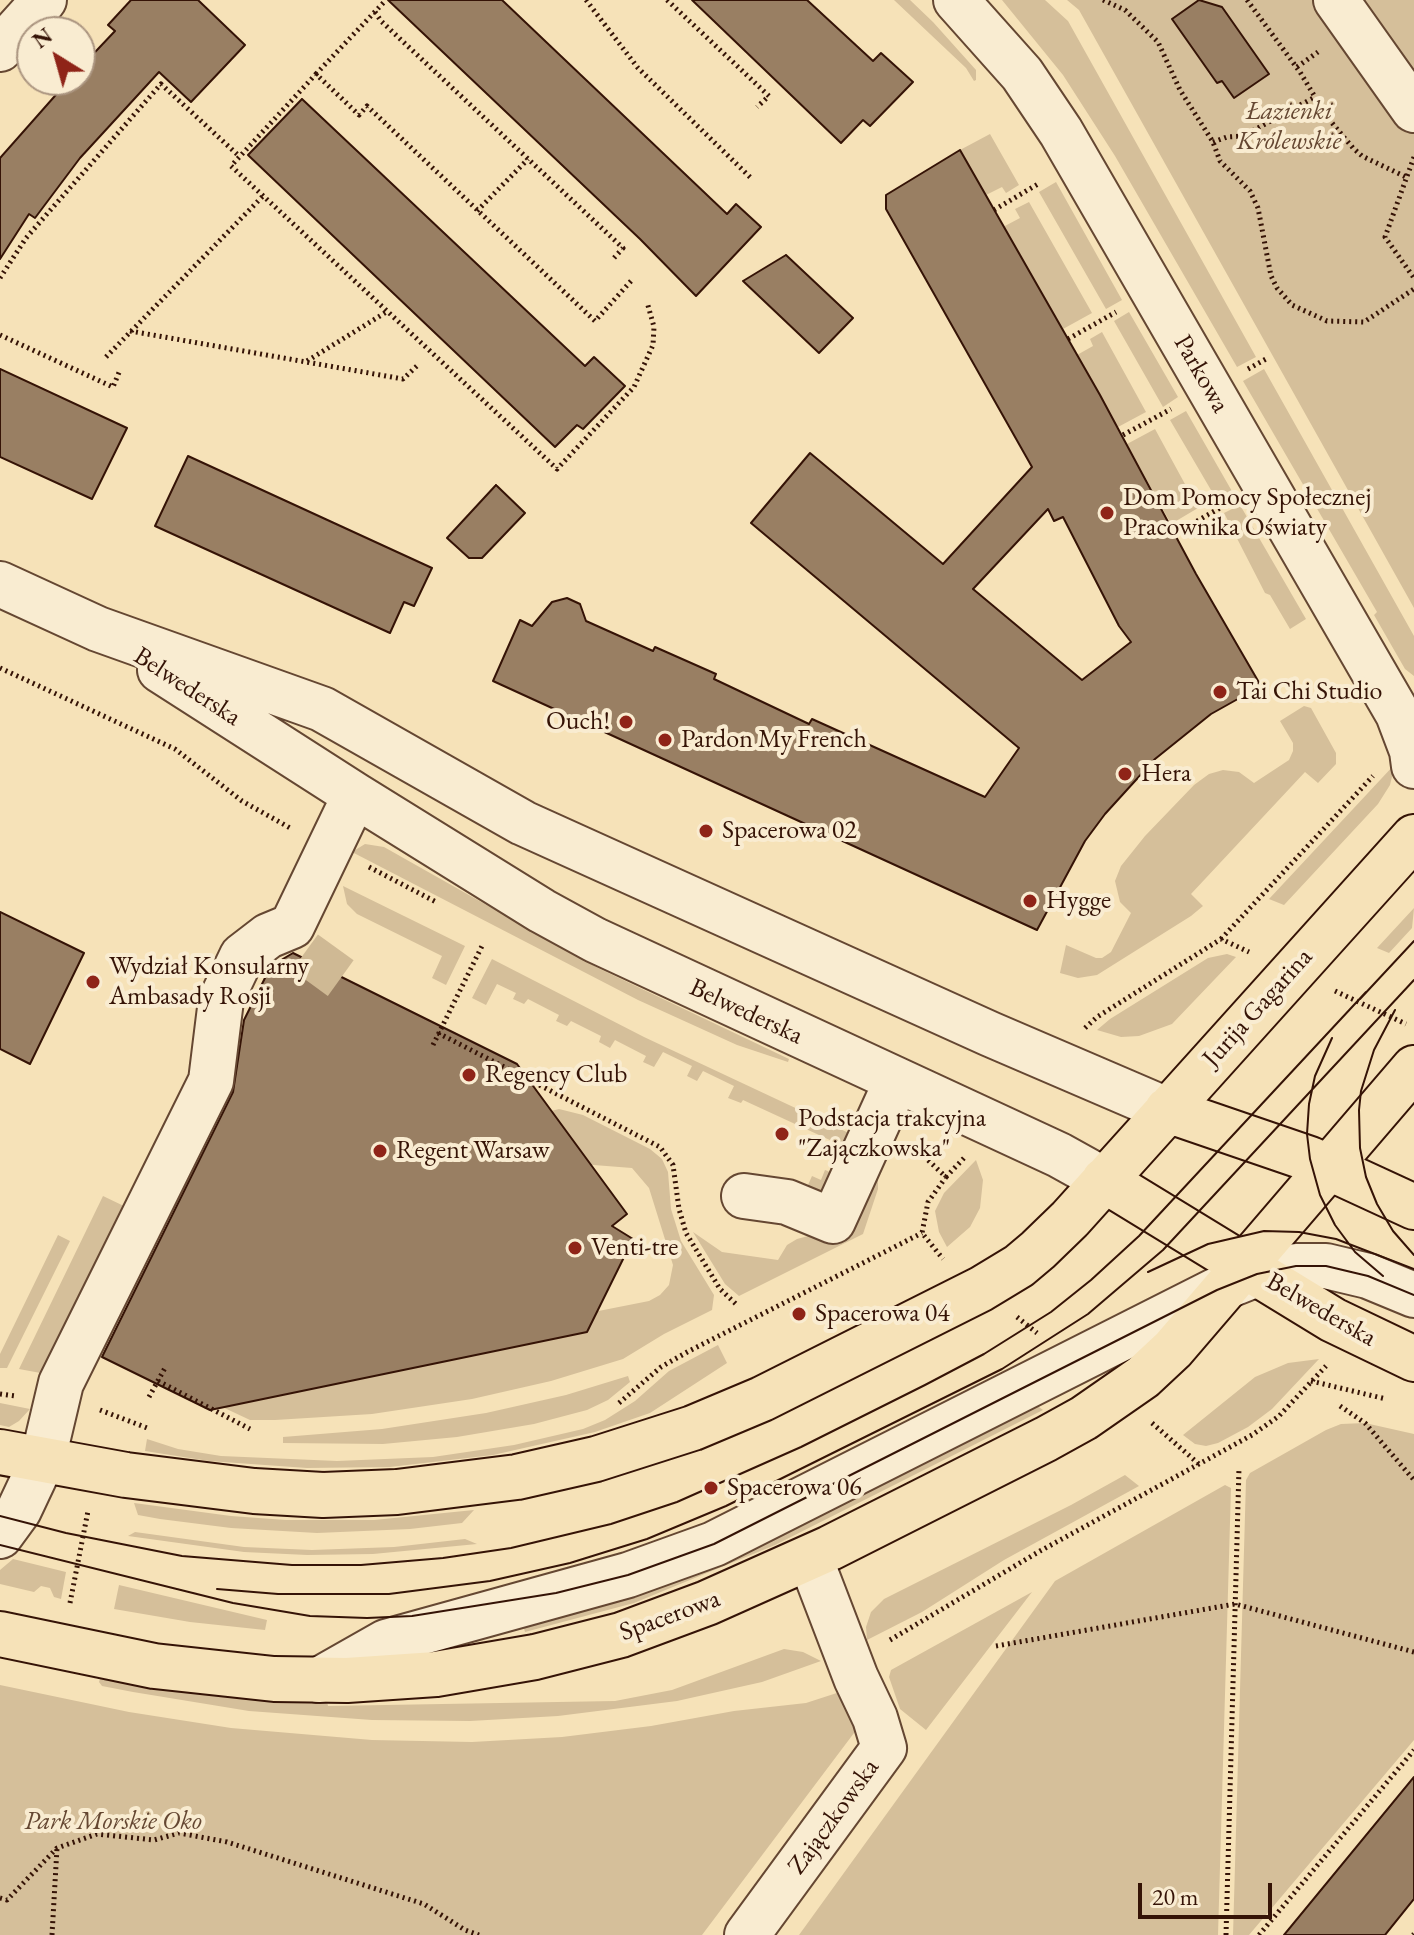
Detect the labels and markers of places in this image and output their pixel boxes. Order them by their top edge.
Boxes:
place label: Dom Pomocy Społecznej Pracownika Oświaty [1123,482,1371,544]
marker: Dom Pomocy Społecznej Pracownika Oświaty [1098,504,1116,522]
place label: Tai Chi Studio [1236,676,1382,708]
marker: Tai Chi Studio [1211,683,1229,701]
place label: Ouch! [546,706,610,738]
marker: Ouch! [617,713,635,731]
place label: Pardon My French [681,724,867,756]
marker: Pardon My French [656,731,674,749]
place label: Hera [1141,758,1191,790]
marker: Hera [1116,765,1134,783]
place label: Spacerowa 02 [722,815,857,847]
marker: Spacerowa 02 [697,822,715,840]
place label: Hygge [1046,885,1111,917]
marker: Hygge [1021,892,1039,910]
place label: Wydział Konsularny Ambasady Rosji [109,951,309,1012]
marker: Wydział Konsularny Ambasady Rosji [84,973,102,991]
place label: Regency Club [485,1059,627,1091]
marker: Regency Club [460,1066,478,1084]
place label: Podstacja trakcyjna "Zajączkowska" [798,1103,986,1164]
marker: Podstacja trakcyjna "Zajączkowska" [773,1125,791,1143]
place label: Regent Warsaw [396,1135,550,1167]
marker: Regent Warsaw [371,1142,389,1160]
place label: Venti-tre [591,1232,678,1264]
marker: Venti-tre [566,1239,584,1257]
place label: Spacerowa 04 [815,1298,950,1330]
marker: Spacerowa 04 [790,1305,808,1323]
place label: Spacerowa 06 [727,1472,862,1504]
marker: Spacerowa 06 [702,1479,720,1497]

